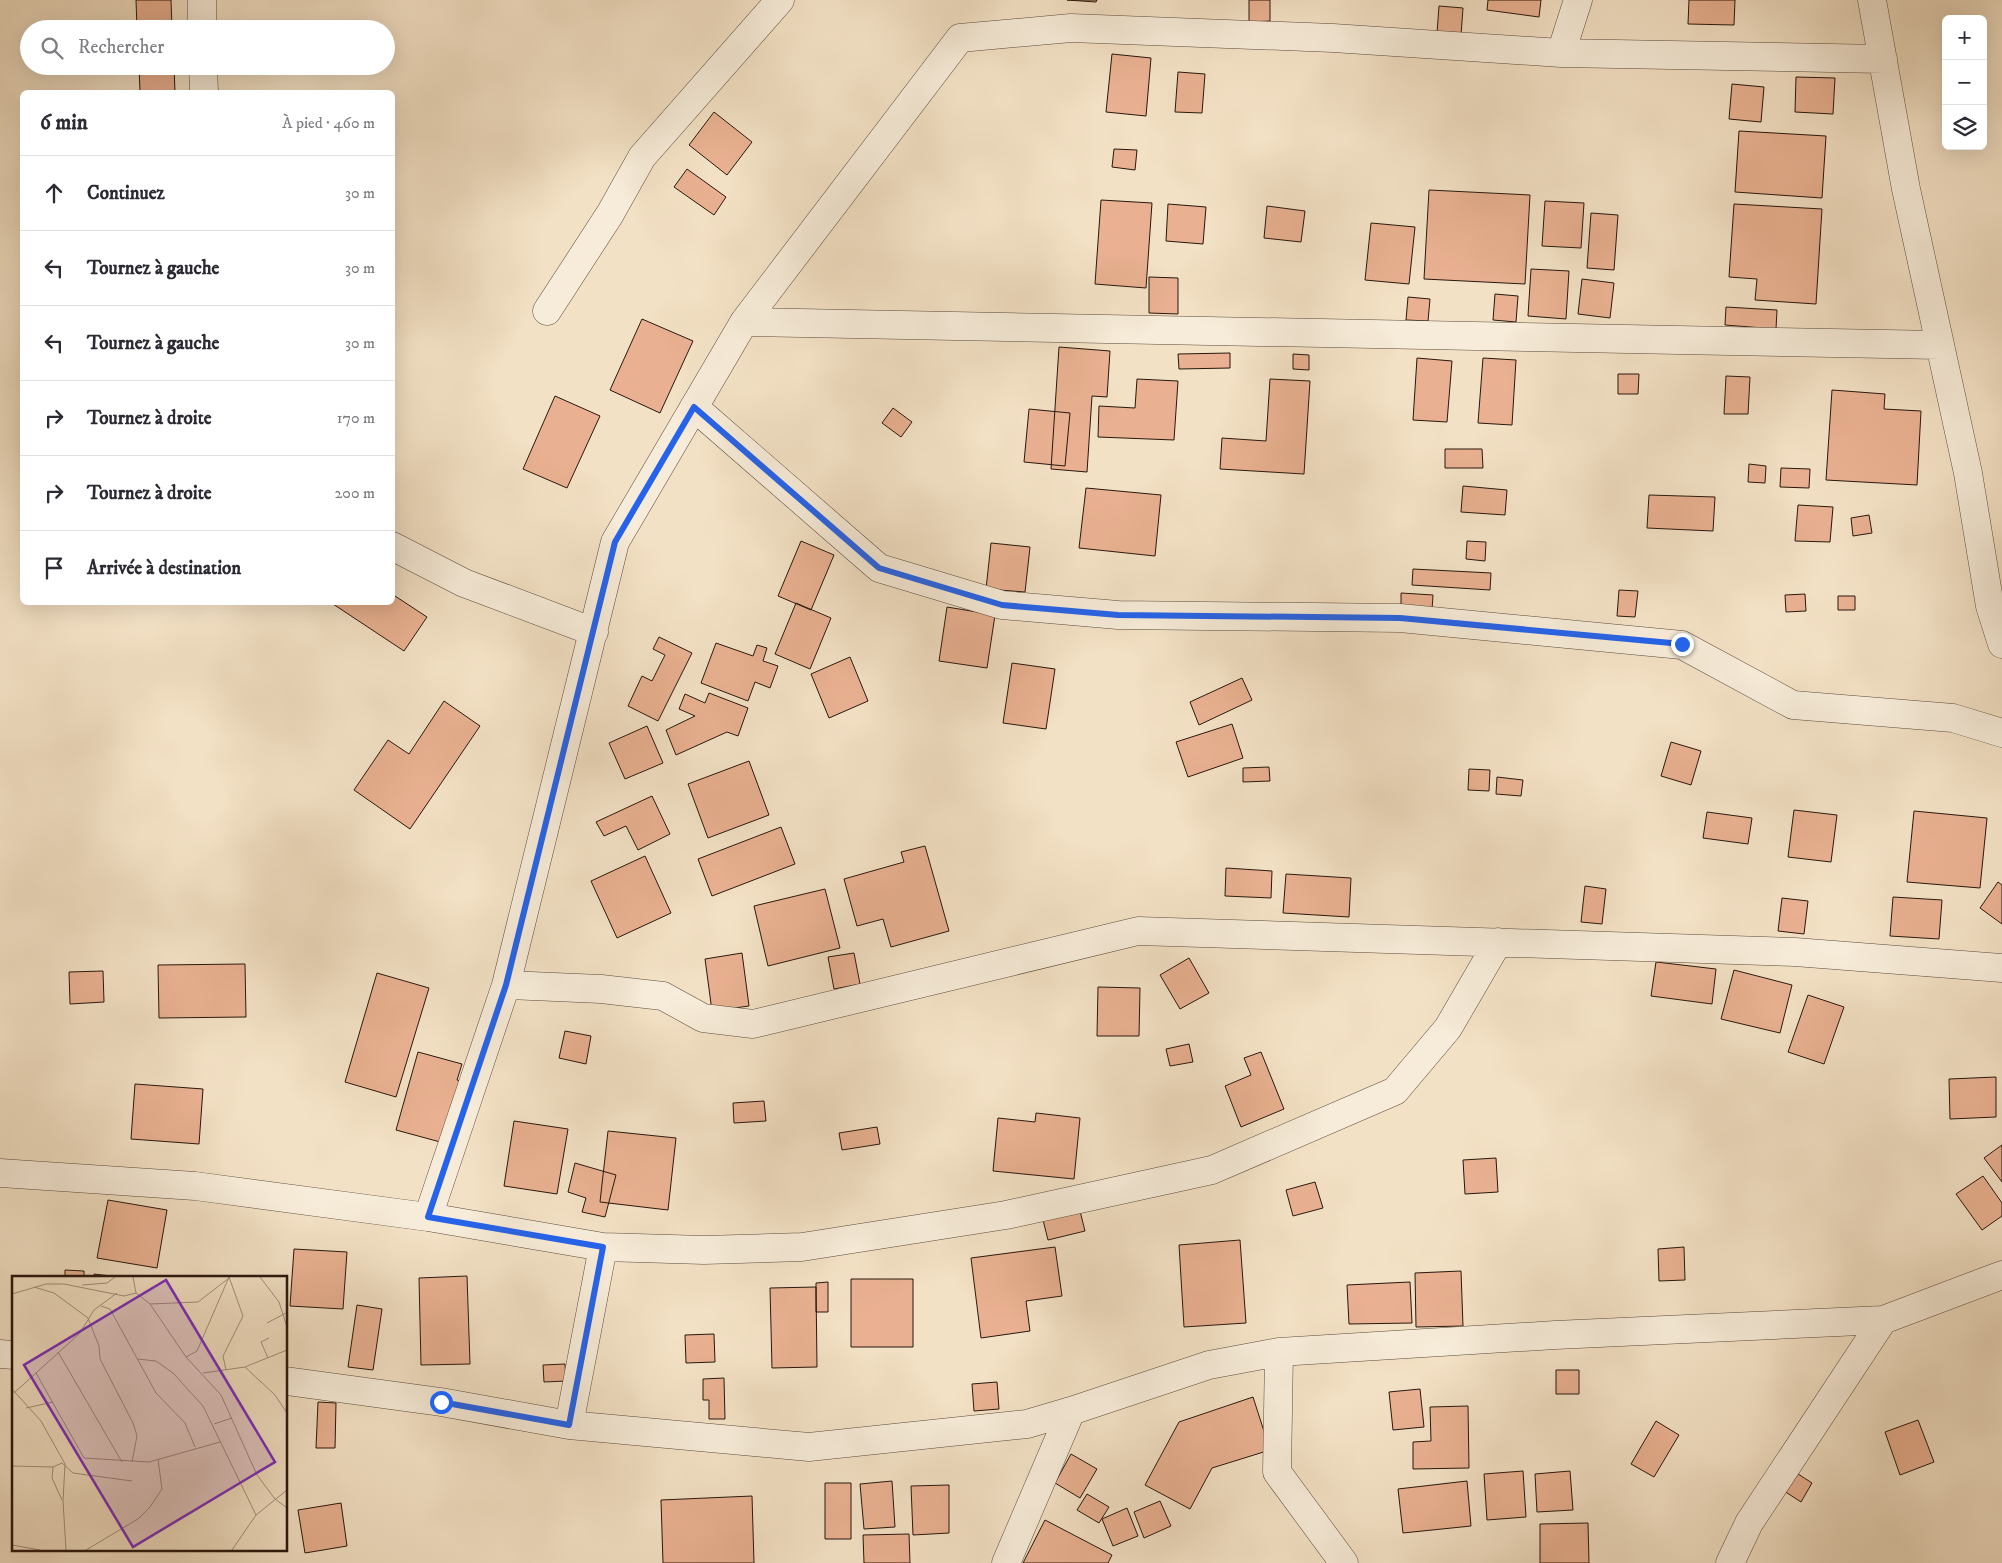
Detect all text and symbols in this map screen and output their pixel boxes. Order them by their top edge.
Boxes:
map controls [1942,15,1987,150]
button: + [1942,15,1987,60]
search box [20,20,395,75]
icon: search [38,34,66,62]
text: Rechercher [78,36,164,59]
button: − [1942,60,1987,105]
button: layers [1942,105,1987,150]
text: 6 min [40,110,88,136]
text: À pied · 460 m [282,113,375,133]
icon: ahead [40,179,68,207]
text: Continuez [87,182,165,205]
text: 30 m [345,183,375,203]
icon: left [40,254,68,282]
text: Tournez à gauche [87,257,219,280]
text: 30 m [345,258,375,278]
icon: left [40,329,68,357]
text: Tournez à gauche [87,332,219,355]
text: 30 m [345,333,375,353]
icon: right [40,404,68,432]
text: Tournez à droite [87,407,212,430]
text: 170 m [337,408,375,428]
icon: right [40,479,68,507]
text: Tournez à droite [87,482,212,505]
text: 200 m [334,483,375,503]
icon: arrive [40,554,68,582]
text: Arrivée à destination [87,557,241,580]
route end [1671,633,1694,656]
inset map [12,1276,288,1550]
route start [430,1391,453,1414]

